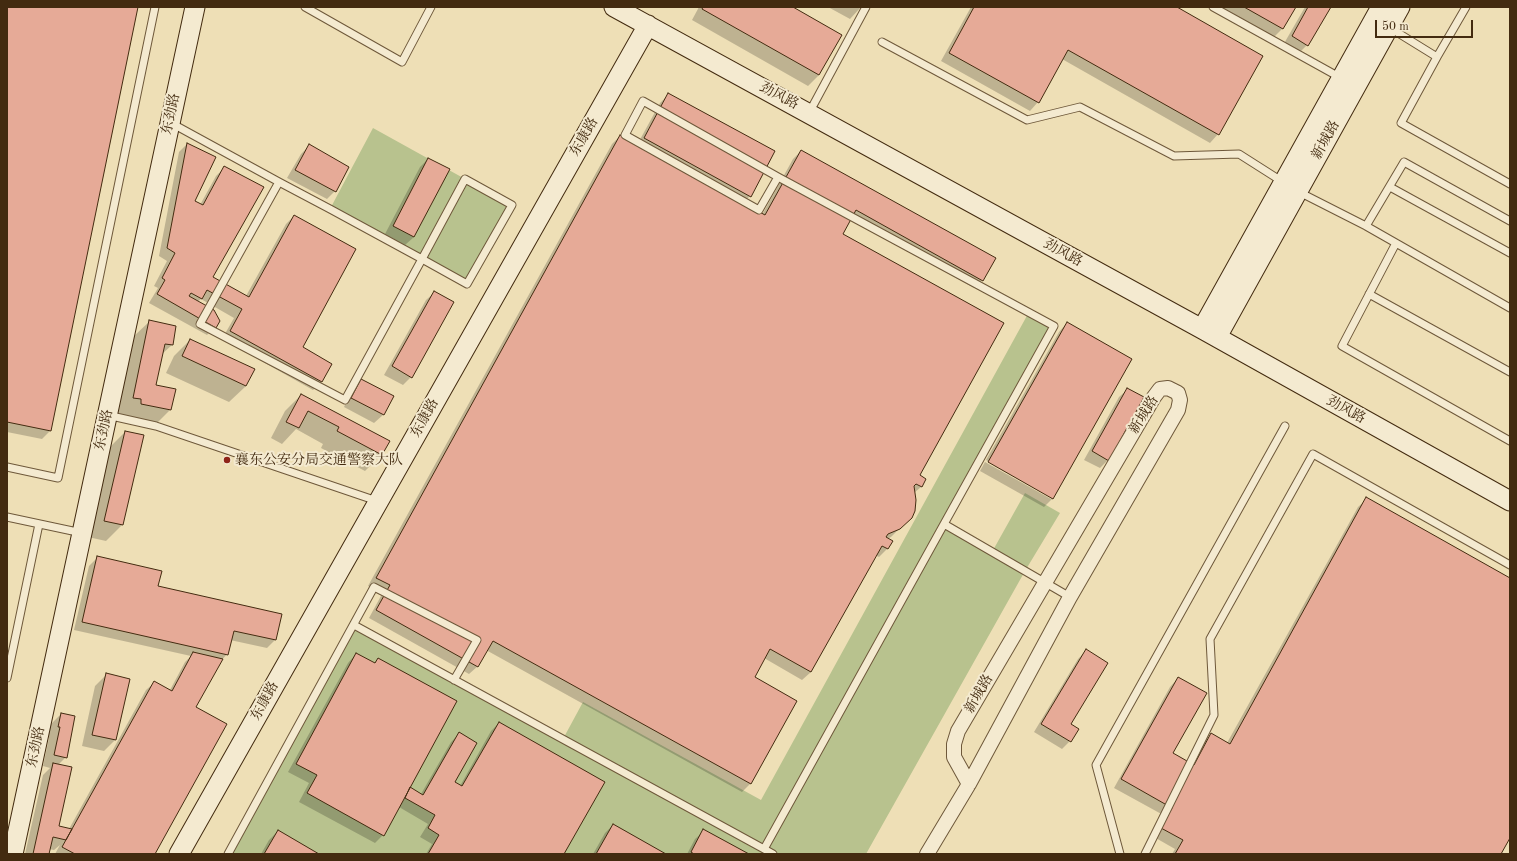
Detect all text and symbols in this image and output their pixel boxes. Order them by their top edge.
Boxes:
scale bar [1377,12,1475,38]
text: 50 m [1382,21,1409,33]
street label: 劲风路 [757,79,801,113]
street label: 东劲路 [158,92,184,136]
street label: 东康路 [566,115,602,159]
street label: 新城路 [1308,118,1344,162]
street label: 劲风路 [1041,235,1085,271]
street label: 劲风路 [1324,392,1368,428]
street label: 新城路 [1126,393,1162,437]
street label: 东康路 [407,396,443,440]
street label: 东劲路 [91,408,117,452]
place label: 襄东公安分局交通警察大队 [235,452,403,468]
marker: 襄东公安分局交通警察大队 [222,455,232,465]
street label: 新城路 [961,672,997,716]
street label: 东康路 [247,679,283,723]
street label: 东劲路 [23,725,49,769]

